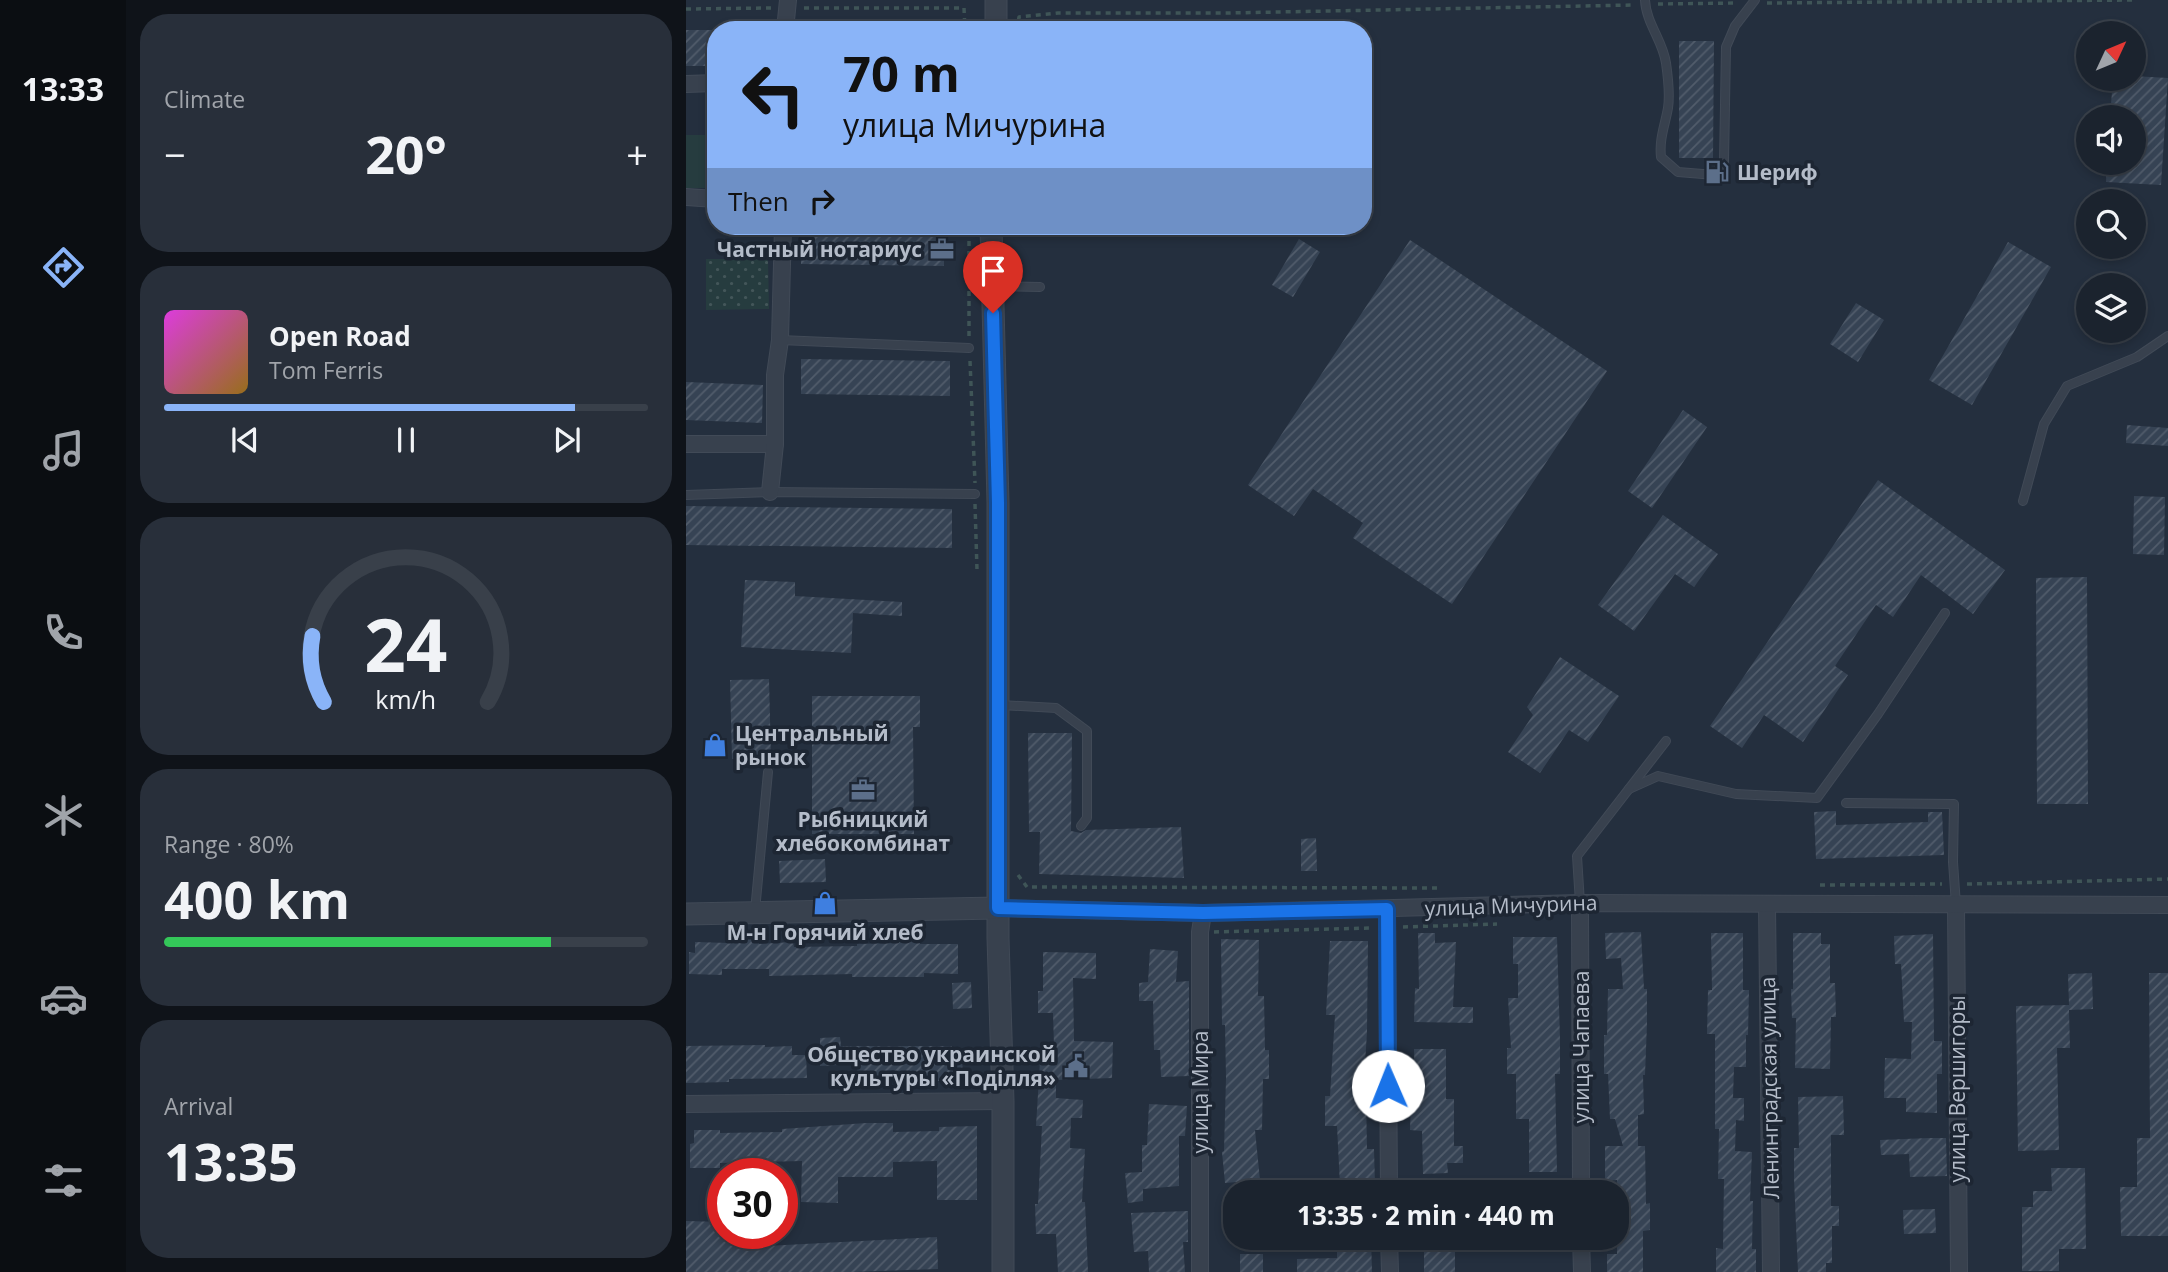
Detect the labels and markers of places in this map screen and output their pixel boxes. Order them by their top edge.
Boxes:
fuel station icon: Шериф [1703,158,1731,186]
place label: Шериф [1737,158,1818,186]
place label: Частный нотариус [717,235,922,263]
office icon: Частный нотариус [928,235,956,263]
pin [963,241,1023,313]
place label: Центральный рынок [735,719,889,771]
shop icon: Центральный рынок [701,731,729,759]
office icon: Рыбницкий хлебокомбинат [849,776,877,804]
place label: Рыбницкий хлебокомбинат [776,805,951,857]
shop icon: М-н Горячий хлеб [811,889,839,917]
place label: М-н Горячий хлеб [726,918,924,946]
place label: Общество украинской культуры «Поділля» [807,1040,1056,1092]
public building icon: Общество украинской культуры «Поділля» [1062,1052,1090,1080]

